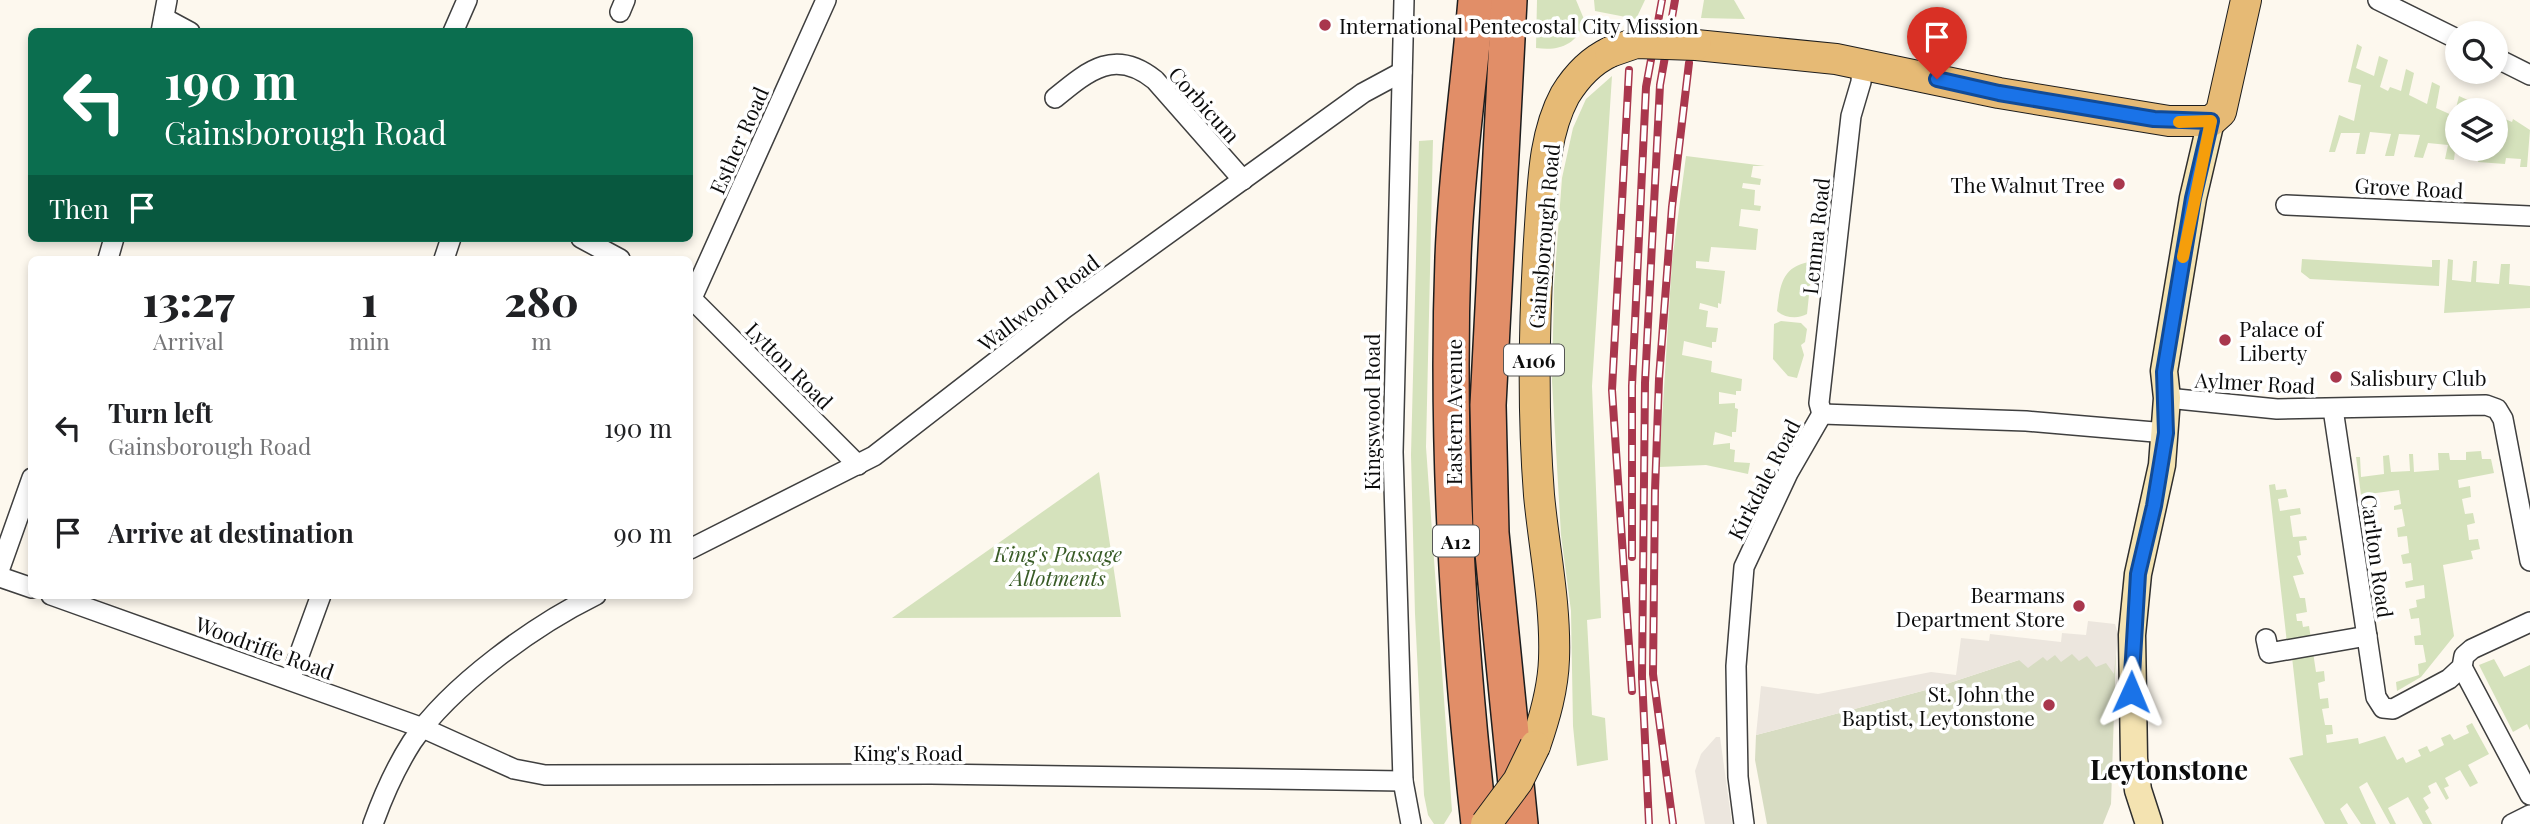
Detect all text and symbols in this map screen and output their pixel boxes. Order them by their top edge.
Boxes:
pin [1907,7,1967,79]
place label: International Pentecostal City Mission [1339,11,1699,39]
marker: International Pentecostal City Mission [1317,17,1333,33]
icon: arrive [1918,18,1956,56]
map controls [2445,21,2508,161]
button: search [2445,21,2508,84]
text: 190 m [164,47,297,112]
icon: left [49,56,140,147]
street label: Corbicum [1163,60,1247,149]
street label: Esther Road [702,82,774,198]
button: layers [2445,98,2508,161]
text: Gainsborough Road [164,110,447,153]
street label: Gainsborough Road [1521,142,1565,330]
place label: The Walnut Tree [1950,170,2105,198]
street label: Grove Road [2354,170,2464,204]
street label: Lemna Road [1795,176,1835,296]
marker: The Walnut Tree [2111,176,2127,192]
icon: arrive [123,189,161,227]
text: Then [49,191,109,226]
street label: Wallwood Road [971,247,1104,357]
text: 13:27 [142,272,234,328]
text: 1 [361,272,377,328]
text: 280 [504,272,579,328]
place label: Palace of Liberty [2239,314,2325,366]
street label: Lytton Road [740,315,840,415]
text: Arrival [153,325,224,356]
text: min [349,325,390,356]
text: m [531,325,552,356]
marker: Palace of Liberty [2217,332,2233,348]
street label: Kingswood Road [1357,334,1385,490]
street label: Eastern Avenue [1439,339,1467,485]
road number: A106 [1504,344,1564,376]
place label: Salisbury Club [2350,363,2486,391]
street label: Aylmer Road [2193,365,2316,399]
marker: Salisbury Club [2328,369,2344,385]
text: Turn left [108,395,213,430]
icon: left [49,409,87,447]
text: 190 m [604,410,672,445]
street label: Kirkdale Road [1721,414,1805,544]
text: Gainsborough Road [108,430,311,461]
street label: Carlton Road [2355,492,2401,620]
icon: arrive [49,514,87,552]
text: Arrive at destination [108,515,354,550]
text: 90 m [614,515,672,550]
road number: A12 [1433,526,1479,556]
park label: King's Passage Allotments [993,539,1122,591]
place label: Bearmans Department Store [1896,580,2065,632]
marker: Bearmans Department Store [2071,598,2087,614]
street label: Woodriffe Road [191,609,338,685]
position arrow [2094,655,2168,729]
place label: St. John the Baptist, Leytonstone [1842,679,2035,731]
marker: St. John the Baptist, Leytonstone [2041,697,2057,713]
street label: King's Road [853,738,963,766]
district label: Leytonstone [2090,750,2248,787]

